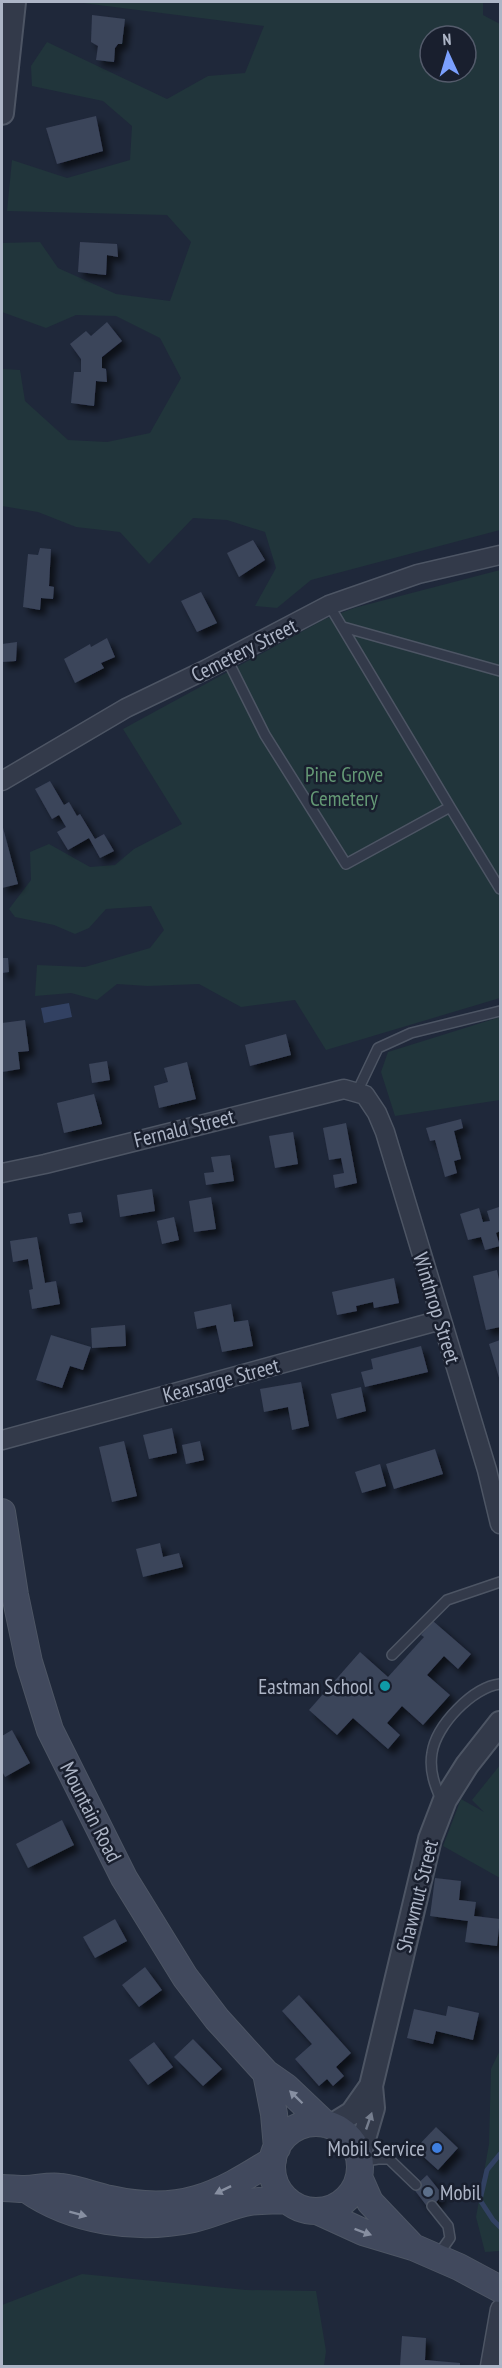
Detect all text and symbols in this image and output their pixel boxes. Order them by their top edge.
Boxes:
north arrow [418,24,478,84]
text: N [442,29,452,49]
street label: Cemetery Street [187,612,302,688]
park label: Pine Grove Cemetery [305,761,383,812]
street label: Fernald Street [131,1102,237,1154]
street label: Winthrop Street [407,1249,467,1367]
street label: Kearsarge Street [160,1351,282,1408]
place label: Eastman School [258,1673,373,1700]
marker: Eastman School [378,1679,392,1693]
street label: Mountain Road [54,1757,128,1867]
street label: Shawmut Street [390,1836,444,1955]
one-way arrow [290,2091,304,2105]
one-way arrow [364,2112,374,2130]
place label: Mobil Service [328,2135,425,2162]
marker: Mobil Service [430,2141,444,2155]
place label: Mobil [440,2179,481,2206]
one-way arrow [215,2185,232,2194]
marker: Mobil [421,2185,435,2199]
one-way arrow [69,2210,88,2220]
one-way arrow [354,2228,372,2237]

